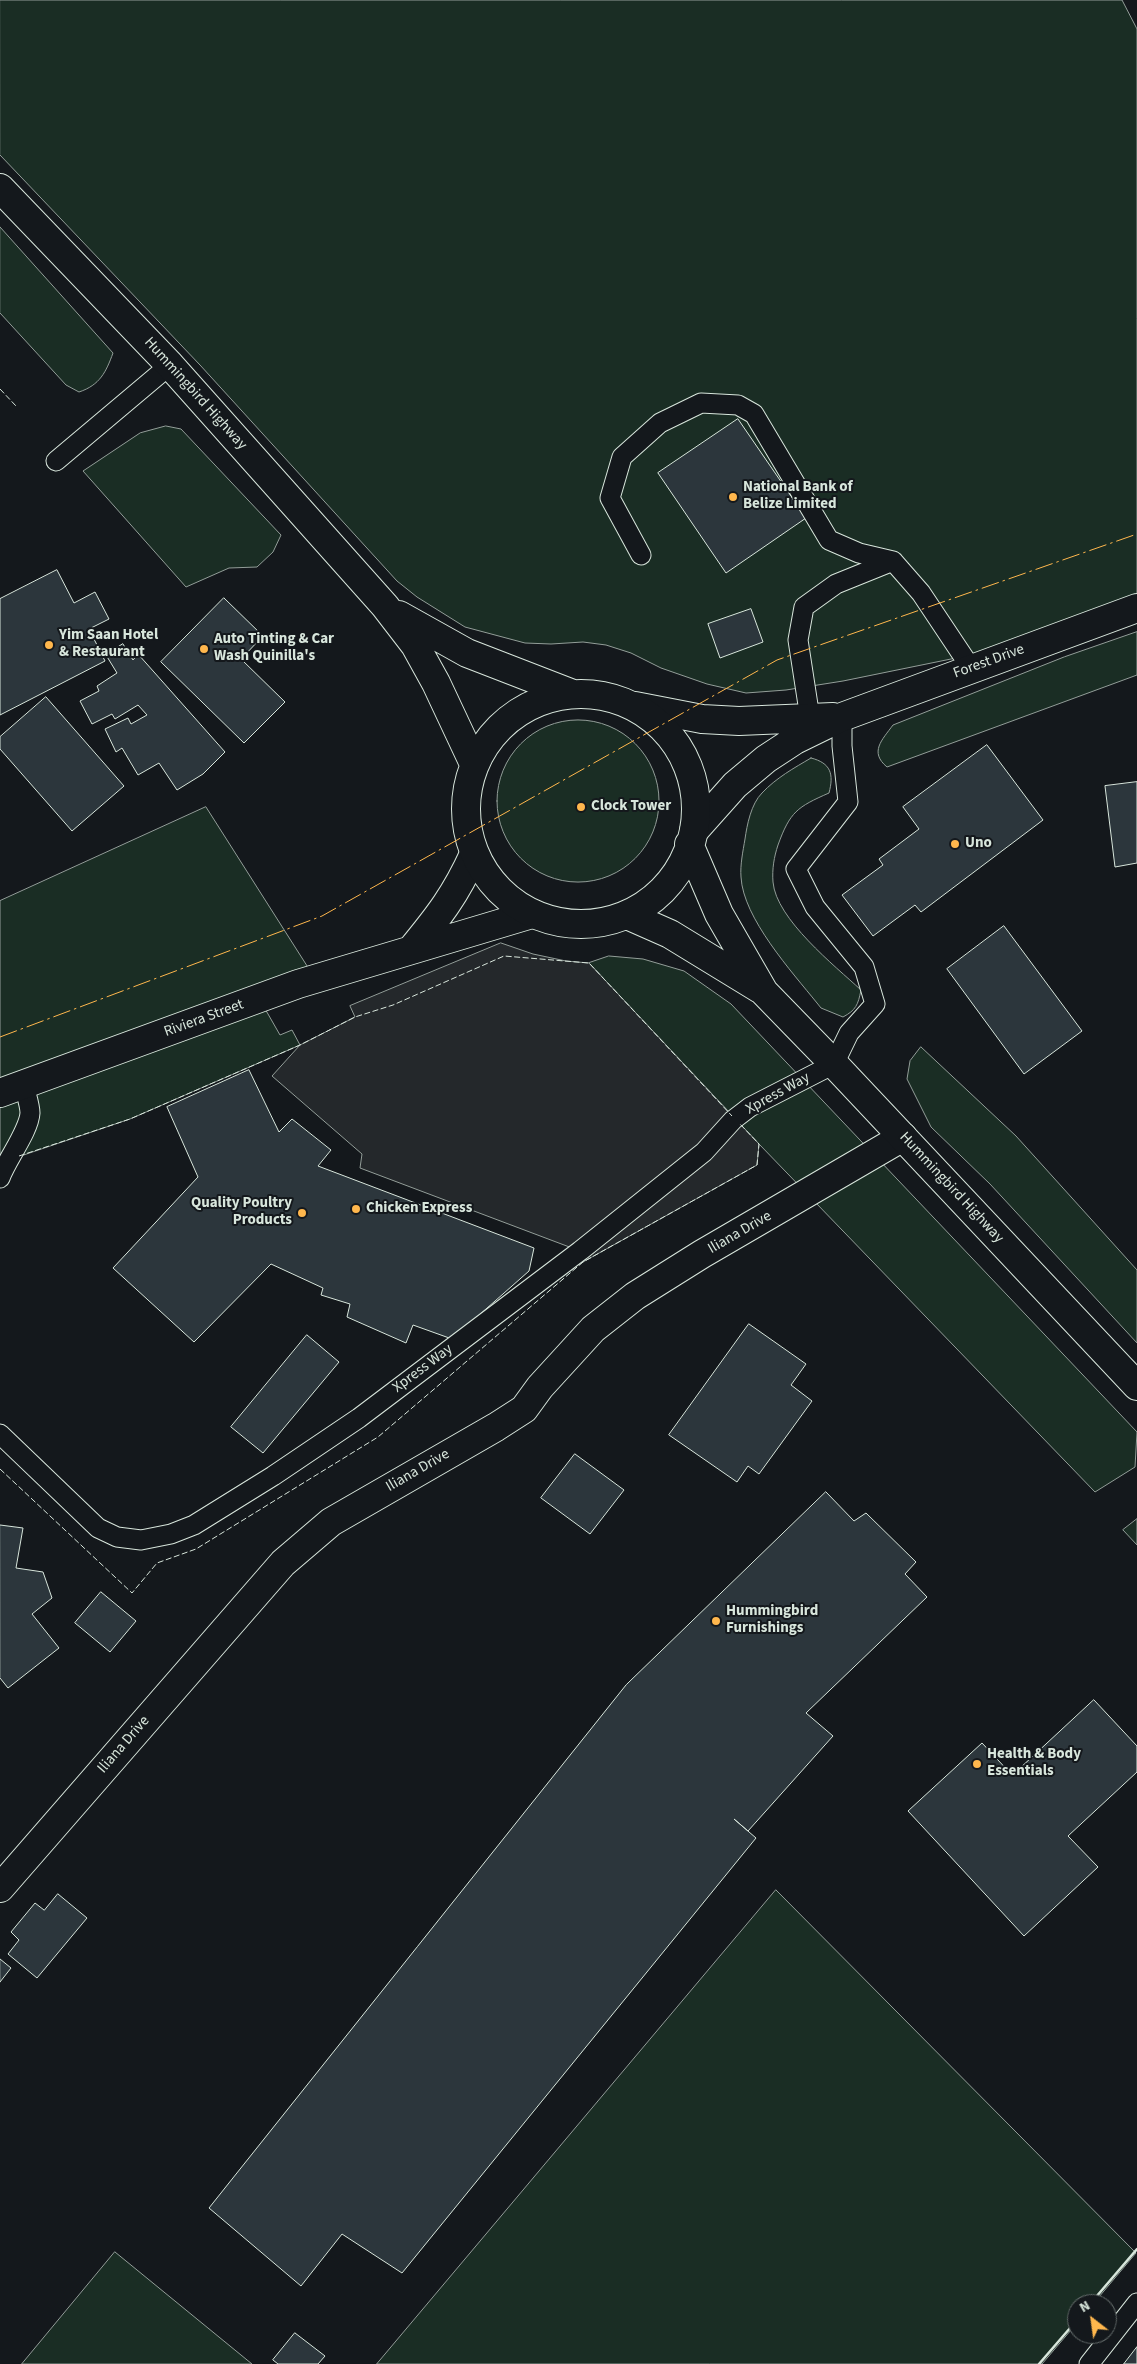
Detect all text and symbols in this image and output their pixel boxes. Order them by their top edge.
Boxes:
street label: Hummingbird Highway [140,334,250,454]
place label: National Bank of Belize Limited [743,479,853,514]
marker: National Bank of Belize Limited [727,491,739,503]
place label: Yim Saan Hotel & Restaurant [59,627,158,662]
place label: Auto Tinting & Car Wash Quinilla's [214,631,334,666]
marker: Yim Saan Hotel & Restaurant [43,639,55,651]
street label: Forest Drive [951,641,1027,683]
marker: Auto Tinting & Car Wash Quinilla's [198,643,210,655]
place label: Clock Tower [591,798,671,816]
marker: Clock Tower [575,801,587,813]
place label: Uno [965,835,992,853]
marker: Uno [949,838,961,850]
street label: Riviera Street [162,996,246,1042]
street label: Xpress Way [743,1069,813,1119]
street label: Hummingbird Highway [895,1129,1007,1247]
place label: Quality Poultry Products [191,1195,292,1230]
place label: Chicken Express [366,1200,472,1218]
marker: Chicken Express [350,1203,362,1215]
marker: Quality Poultry Products [296,1207,308,1219]
street label: Iliana Drive [705,1208,775,1258]
street label: Xpress Way [390,1341,456,1397]
street label: Iliana Drive [383,1446,453,1496]
place label: Hummingbird Furnishings [726,1603,818,1638]
marker: Hummingbird Furnishings [710,1615,722,1627]
street label: Iliana Drive [94,1713,154,1777]
place label: Health & Body Essentials [987,1746,1081,1781]
marker: Health & Body Essentials [971,1758,983,1770]
north arrow [1067,2294,1117,2344]
text: N [1076,2296,1094,2318]

